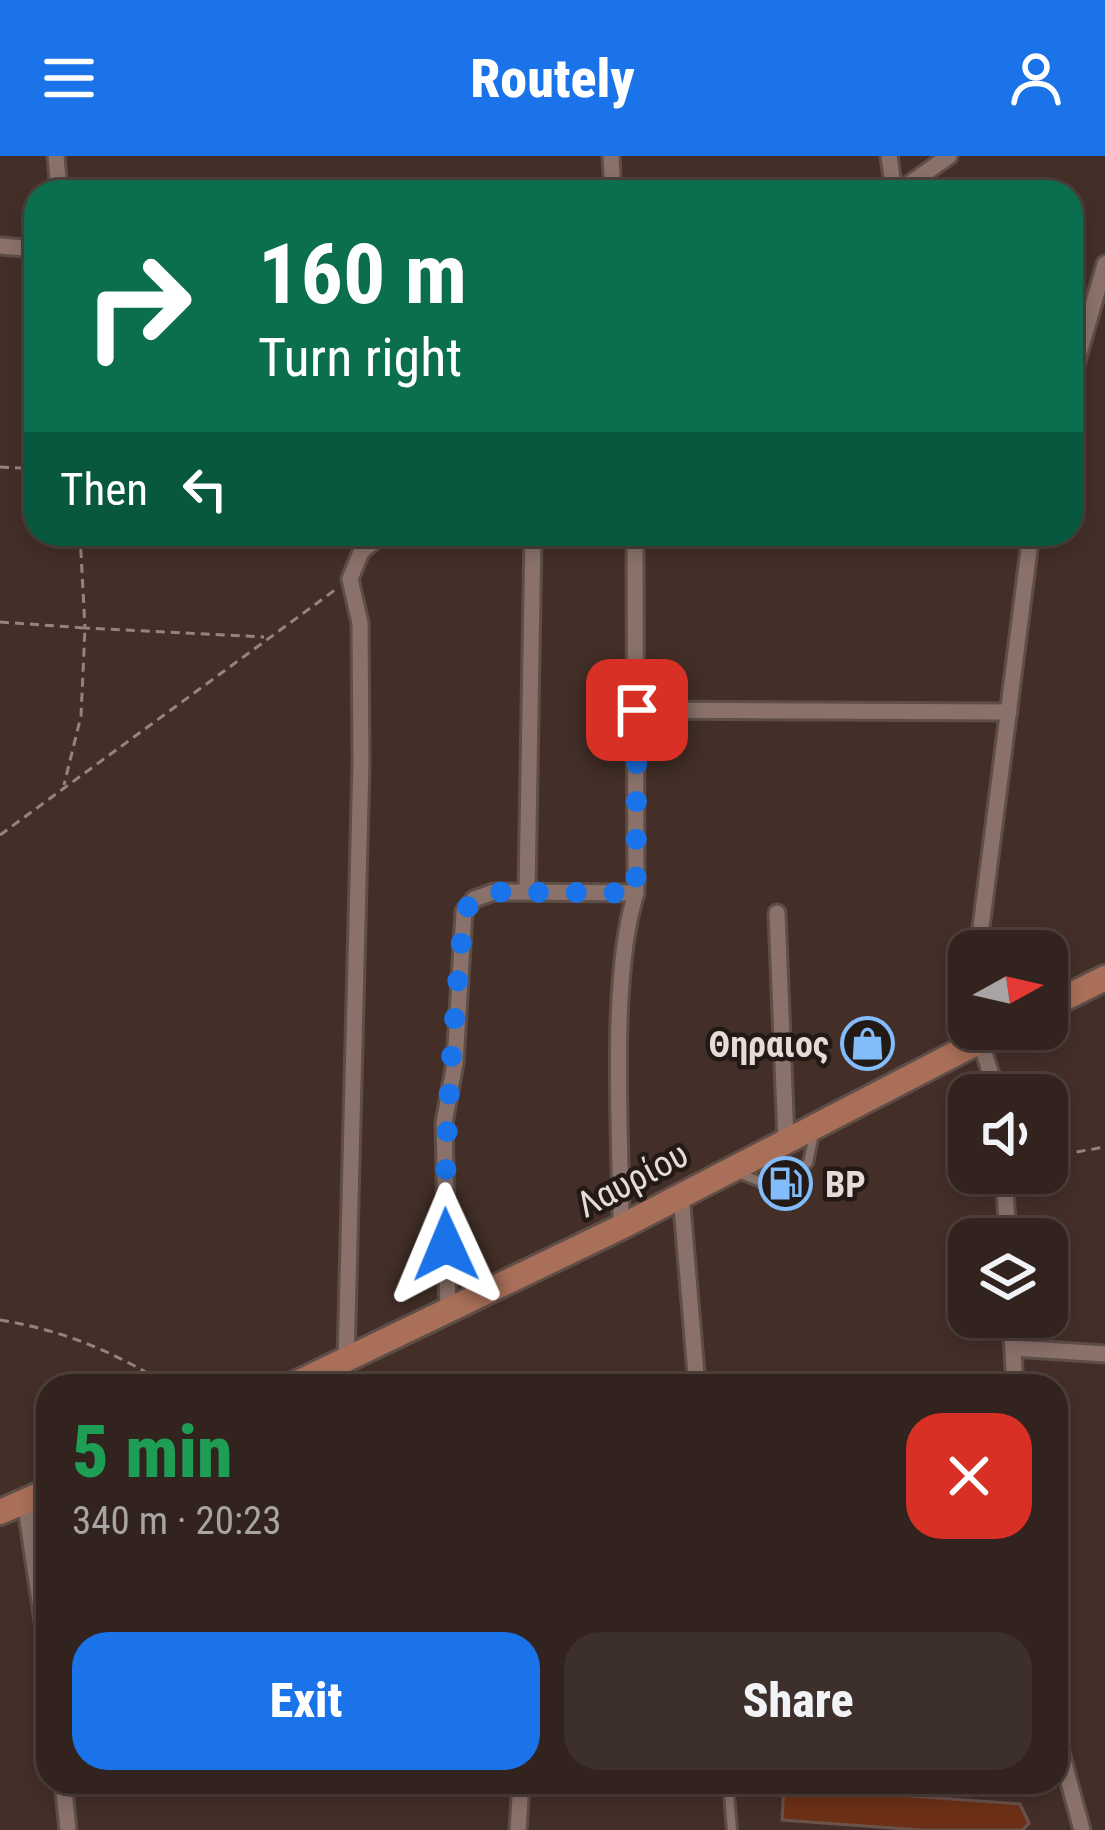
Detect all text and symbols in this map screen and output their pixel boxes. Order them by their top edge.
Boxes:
icon: menu [36,45,102,111]
icon: person [1003,45,1069,111]
text: Routely [470,47,635,110]
text: 160 m [258,225,467,324]
icon: right [60,228,216,384]
text: Turn right [258,326,462,389]
icon: left [172,456,238,522]
text: Then [60,463,148,516]
pin [586,659,688,761]
icon: arrive [604,677,670,743]
north arrow [948,930,1068,1050]
map controls [948,930,1068,1338]
shop icon: Θηραιος [840,1016,896,1072]
place label: Θηραιος [708,1024,829,1066]
button: sound [948,1074,1068,1194]
street label: Λαυρίου [570,1133,695,1227]
fuel station icon: BP [758,1156,814,1212]
place label: BP [825,1164,866,1206]
position arrow [383,1182,509,1308]
button: layers [948,1218,1068,1338]
text: 5 min [72,1410,233,1495]
button: close [906,1413,1032,1539]
text: 340 m · 20:23 [72,1498,282,1544]
button: Exit [72,1632,540,1770]
button: Share [564,1632,1032,1770]

